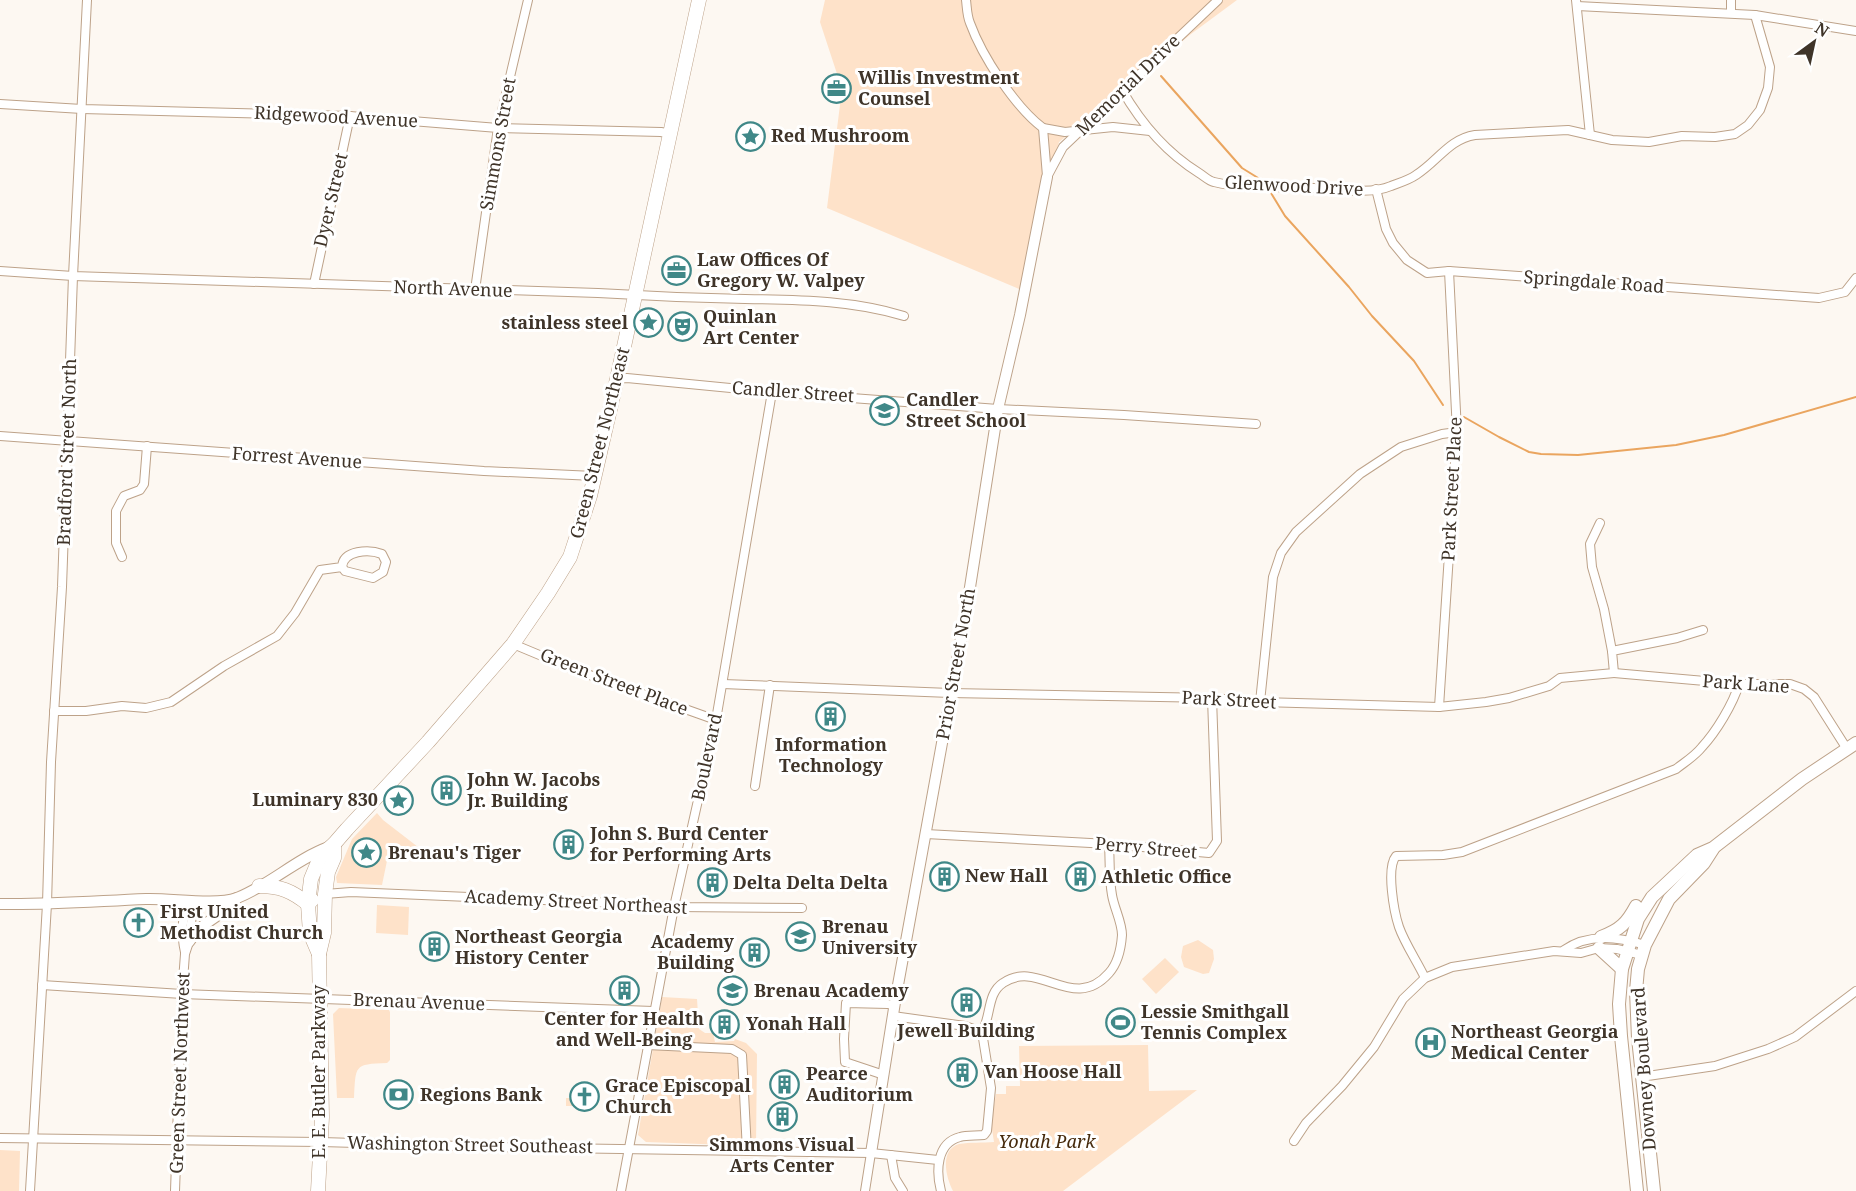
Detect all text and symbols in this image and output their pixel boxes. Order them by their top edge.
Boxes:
north arrow [1784,12,1844,72]
text: N [1811,17,1834,42]
street label: Memorial Drive [1070,28,1185,140]
place label: Willis Investment Counsel [858,65,1020,110]
office icon: Willis Investment Counsel [821,72,853,104]
street label: Simmons Street [474,75,521,212]
street label: Ridgewood Avenue [253,100,419,132]
place icon: Red Mushroom [734,120,766,152]
place label: Red Mushroom [771,123,910,147]
street label: Dyer Street [308,150,353,249]
street label: Glenwood Drive [1224,169,1364,201]
place label: Law Offices Of Gregory W. Valpey [697,247,865,292]
office icon: Law Offices Of Gregory W. Valpey [660,254,692,286]
street label: Springdale Road [1523,264,1665,298]
street label: North Avenue [393,274,513,302]
place label: Quinlan Art Center [703,304,800,349]
place icon: stainless steel [633,307,665,339]
place label: stainless steel [501,310,629,334]
theatre icon: Quinlan Art Center [666,311,698,343]
street label: Green Street Northeast [564,345,634,541]
street label: Bradford Street North [51,358,81,546]
street label: Candler Street [731,375,855,407]
place label: Candler Street School [906,387,1027,432]
school or university icon: Candler Street School [869,394,901,426]
street label: Park Street Place [1435,416,1467,562]
street label: Forrest Avenue [231,440,363,474]
street label: Prior Street North [930,586,980,742]
street label: Green Street Place [537,642,692,720]
street label: Park Lane [1702,668,1790,698]
street label: Park Street [1181,685,1277,713]
building icon: Information Technology [815,700,847,732]
street label: Boulevard [685,711,727,803]
place label: Information Technology [775,732,887,777]
place label: John W. Jacobs Jr. Building [466,767,601,812]
building icon: John W. Jacobs Jr. Building [430,774,462,806]
place icon: Luminary 830 [383,784,415,816]
place label: Luminary 830 [252,787,378,811]
place label: John S. Burd Center for Performing Arts [589,821,772,866]
building icon: John S. Burd Center for Performing Arts [553,828,585,860]
street label: Perry Street [1094,831,1198,863]
place icon: Brenau's Tiger [351,837,383,869]
place label: Brenau's Tiger [388,840,522,864]
building icon: New Hall [928,860,960,892]
building icon: Athletic Office [1064,861,1096,893]
place label: New Hall [965,863,1048,887]
place label: Athletic Office [1101,864,1232,888]
building icon: Delta Delta Delta [696,867,728,899]
place label: Delta Delta Delta [733,870,888,894]
street label: Academy Street Northeast [464,883,688,919]
place label: First United Methodist Church [160,899,323,944]
church icon: First United Methodist Church [123,906,155,938]
place label: Brenau University [822,914,918,959]
school or university icon: Brenau University [785,921,817,953]
place label: Northeast Georgia History Center [455,924,623,969]
place label: Academy Building [651,929,735,974]
building icon: Northeast Georgia History Center [418,931,450,963]
building icon: Academy Building [739,936,771,968]
street label: Green Street Northwest [163,972,195,1174]
building icon: Center for Health and Well-Being [608,974,640,1006]
school or university icon: Brenau Academy [717,975,749,1007]
place label: Brenau Academy [754,978,909,1002]
street label: E. E. Butler Parkway [306,984,330,1159]
building icon: Jewell Building [950,986,982,1018]
street label: Downey Boulevard [1625,986,1661,1152]
street label: Brenau Avenue [353,987,485,1015]
place label: Lessie Smithgall Tennis Complex [1141,999,1290,1044]
place label: Center for Health and Well-Being [544,1006,704,1051]
sports icon: Lessie Smithgall Tennis Complex [1104,1006,1136,1038]
building icon: Yonah Hall [709,1008,741,1040]
place label: Yonah Hall [746,1011,847,1035]
place label: Jewell Building [896,1018,1036,1042]
place label: Northeast Georgia Medical Center [1451,1019,1619,1064]
hospital icon: Northeast Georgia Medical Center [1414,1026,1446,1058]
building icon: Van Hoose Hall [947,1056,979,1088]
place label: Van Hoose Hall [984,1059,1122,1083]
place label: Pearce Auditorium [806,1061,913,1106]
building icon: Pearce Auditorium [769,1068,801,1100]
place label: Grace Episcopal Church [605,1073,751,1118]
bank icon: Regions Bank [383,1079,415,1111]
church icon: Grace Episcopal Church [568,1080,600,1112]
place label: Regions Bank [420,1082,543,1106]
building icon: Simmons Visual Arts Center [766,1100,798,1132]
park label: Yonah Park [998,1129,1096,1153]
street label: Washington Street Southeast [347,1130,593,1158]
place label: Simmons Visual Arts Center [709,1132,855,1177]

